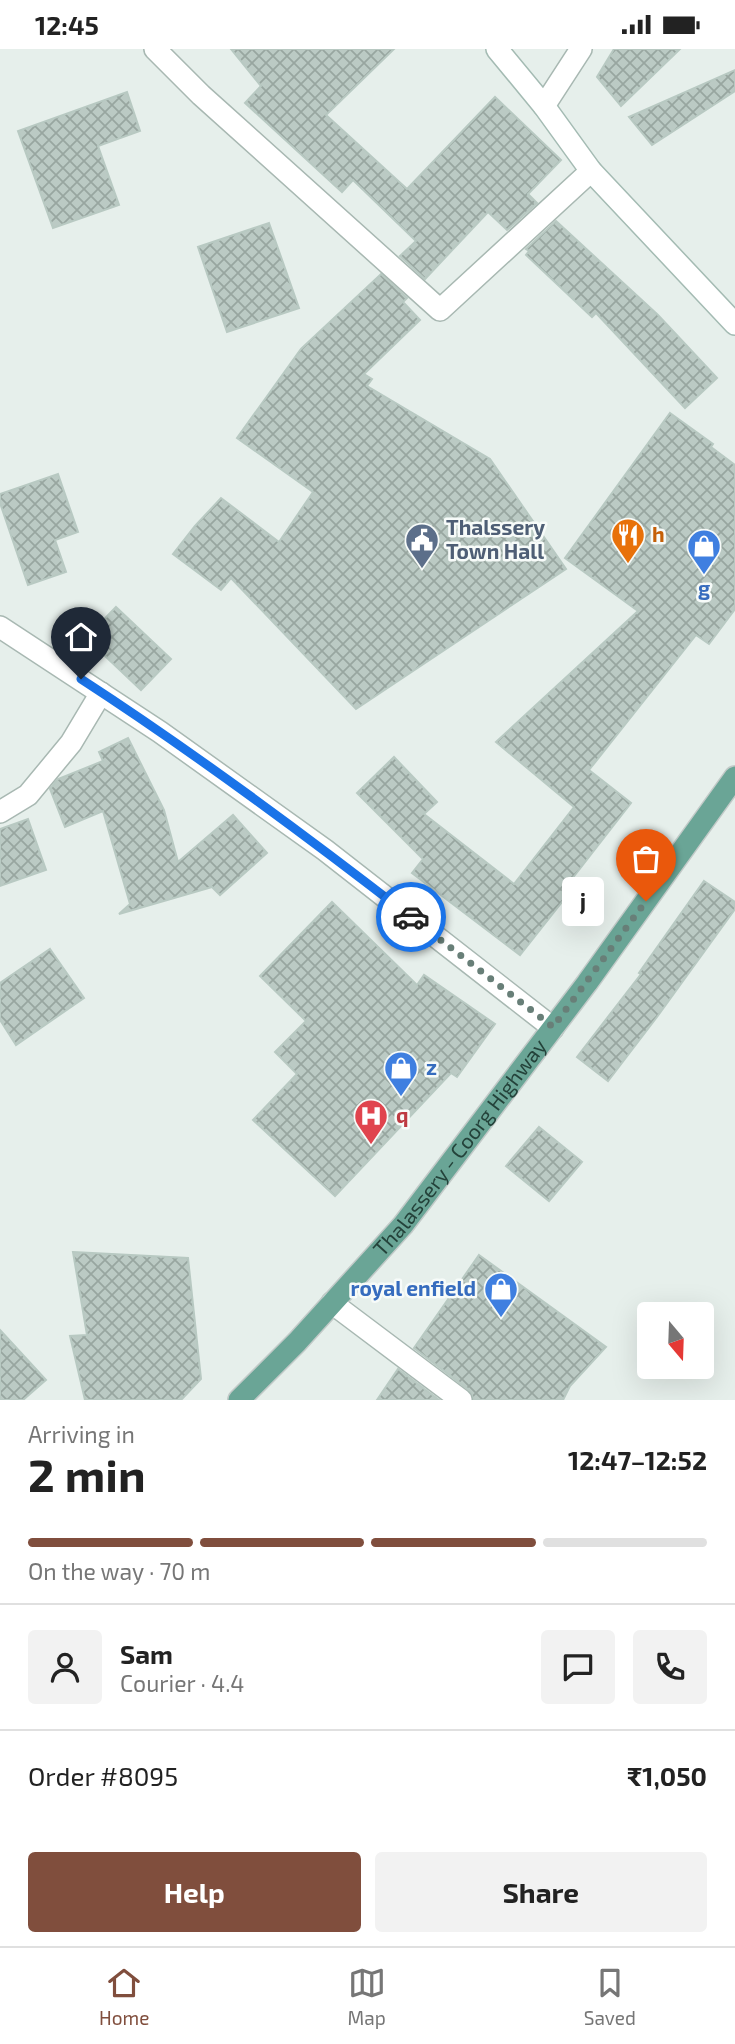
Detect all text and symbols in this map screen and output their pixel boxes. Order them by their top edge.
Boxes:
text: 12:45 [35,9,99,40]
place label: Thalssery Town Hall [446,514,545,563]
restaurant icon: h [609,516,647,565]
public building icon: Thalssery Town Hall [403,521,441,570]
place label: h [652,521,665,546]
shop icon: g [685,527,723,576]
place label: g [698,575,710,600]
pin [51,607,111,679]
icon: home [62,618,100,656]
pin [616,829,676,901]
icon: bag [627,840,665,878]
callout: j [562,877,604,925]
courier [376,882,446,952]
text: j [580,887,586,915]
icon: car [392,898,430,936]
street label: Thalassery - Coorg Highway [367,1033,551,1260]
shop icon: z [382,1049,420,1098]
place label: z [426,1054,437,1079]
hospital icon: q [352,1097,390,1146]
place label: q [396,1102,408,1127]
shop icon: royal enfield [482,1270,520,1319]
place label: royal enfield [351,1275,476,1301]
north arrow [637,1302,714,1379]
map controls [637,1302,714,1379]
text: Arriving in [28,1420,135,1448]
text: 12:47–12:52 [568,1444,707,1475]
text: 2 min [28,1446,146,1501]
text: On the way · 70 m [28,1557,210,1585]
button: person [28,1630,102,1704]
button: chat [541,1630,615,1704]
button: phone [633,1630,707,1704]
text: Sam [120,1638,173,1669]
text: Courier · 4.4 [120,1669,244,1697]
text: Order #8095 [28,1760,178,1791]
text: ₹1,050 [627,1760,707,1791]
button: Help [28,1852,361,1932]
button: Share [375,1852,707,1932]
tab: Home [99,1964,149,2029]
tab: Map [348,1964,386,2029]
tab: Saved [584,1964,636,2029]

